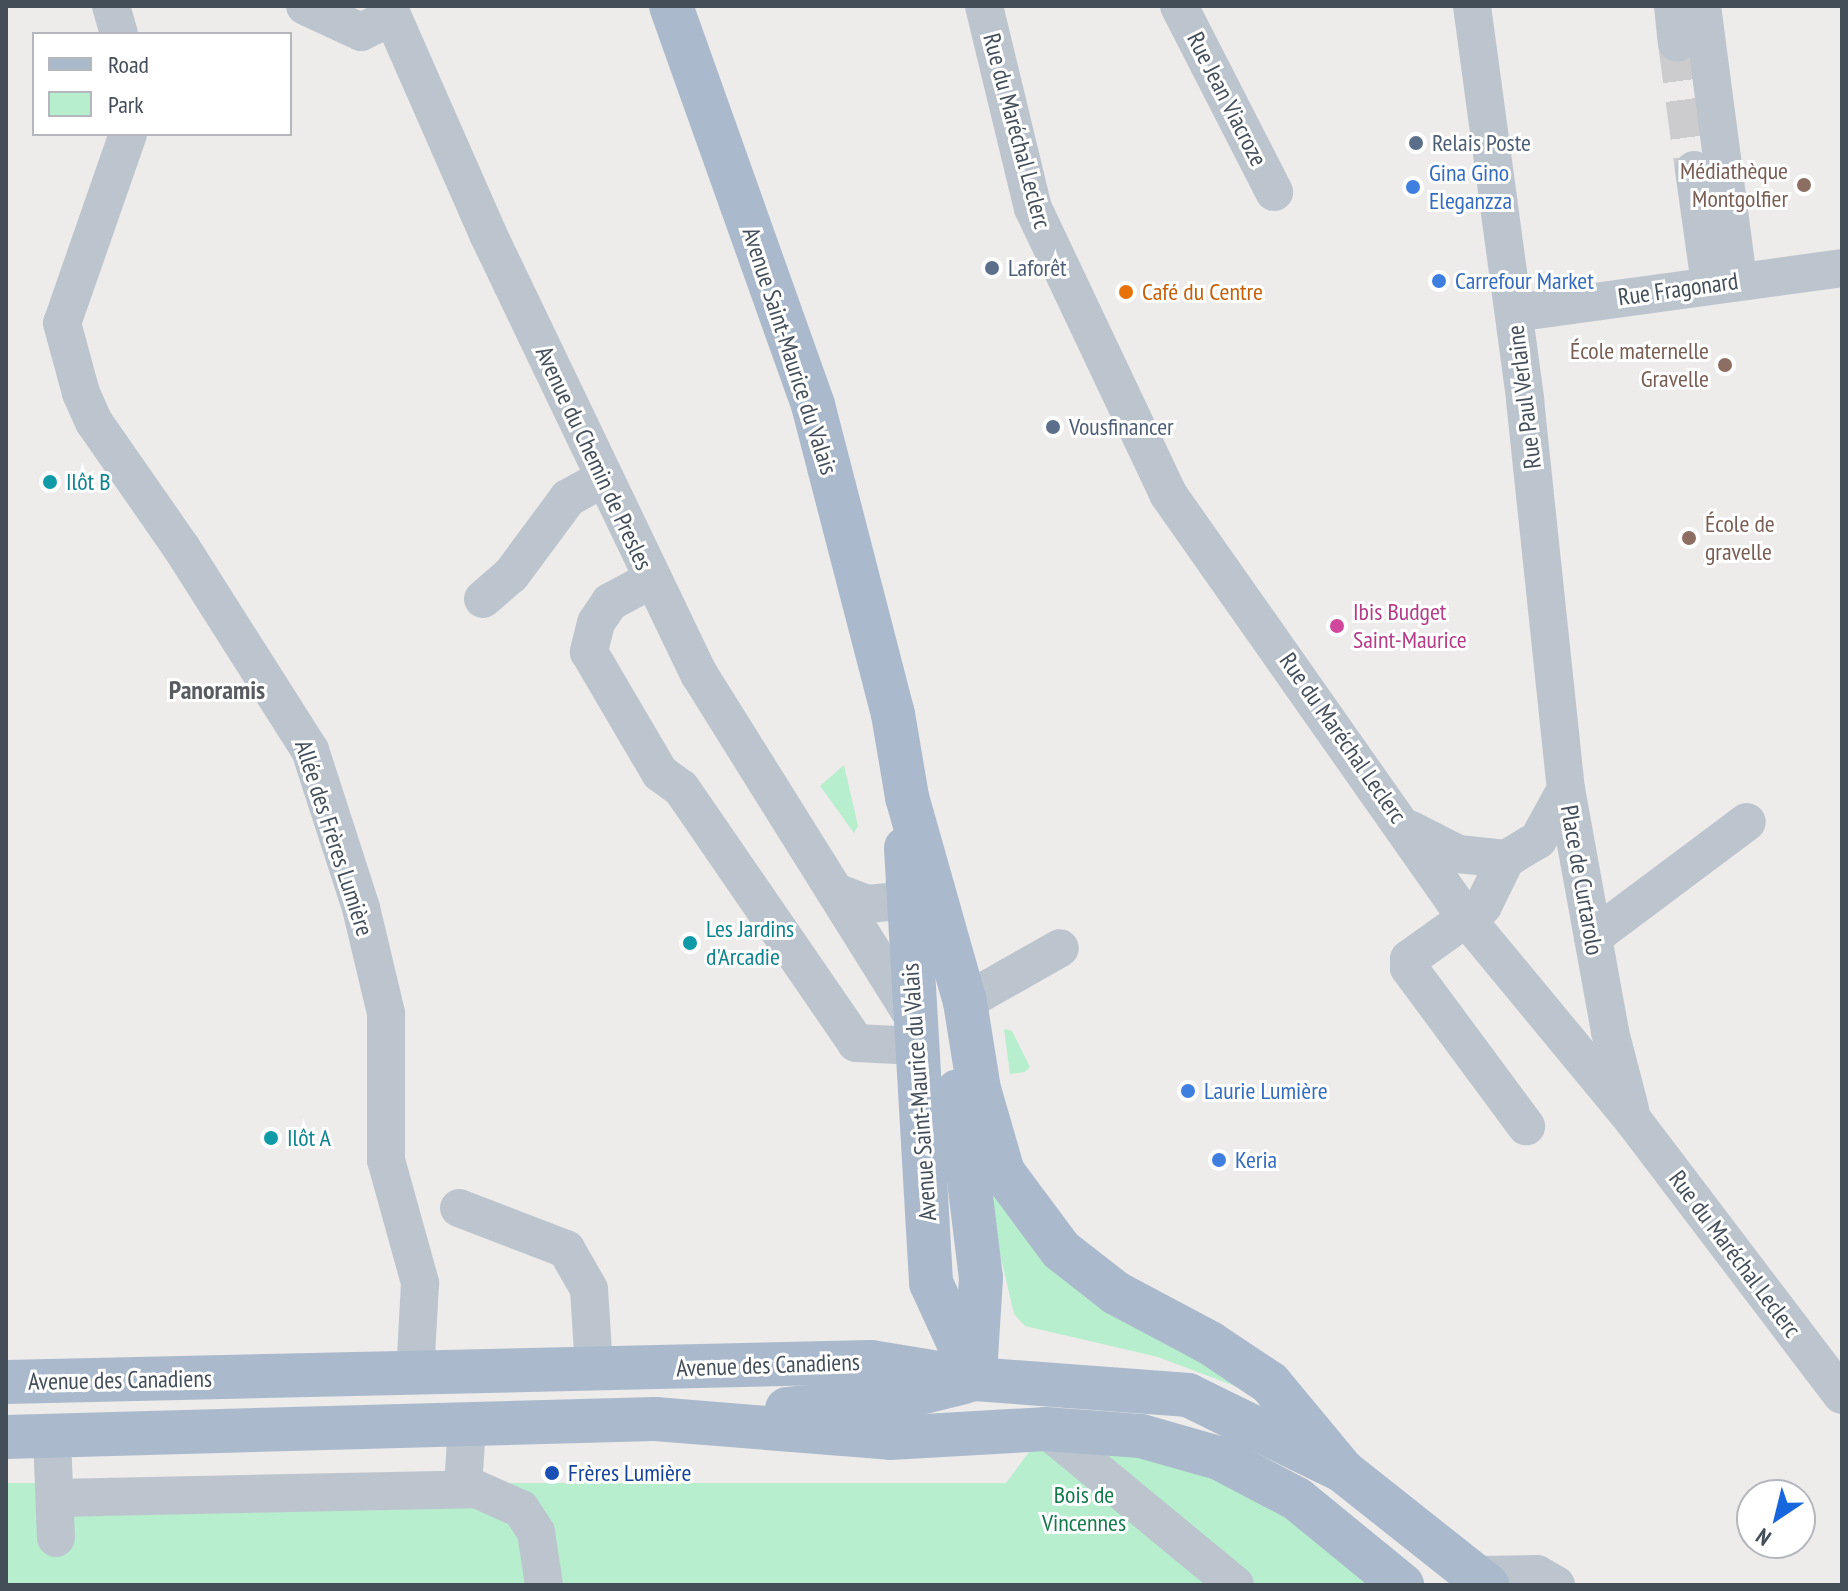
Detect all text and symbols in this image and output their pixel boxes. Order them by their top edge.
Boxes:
street label: Rue Jean Viacroze [1181,27,1273,171]
street label: Rue du Maréchal Leclerc [977,30,1057,232]
legend [32,32,292,136]
text: Road [108,49,149,80]
text: Park [108,89,144,120]
place label: Relais Poste [1432,129,1531,157]
marker: Relais Poste [1407,134,1425,152]
place label: Médiathèque Montgolfier [1680,157,1788,213]
place label: Gina Gino Eleganzza [1429,159,1512,215]
marker: Médiathèque Montgolfier [1795,176,1813,194]
marker: Gina Gino Eleganzza [1404,178,1422,196]
street label: Avenue Saint-Maurice du Valais [736,223,844,479]
place label: Laforêt [1008,254,1067,282]
marker: Laforêt [983,259,1001,277]
street label: Rue Fragonard [1616,266,1740,312]
place label: Carrefour Market [1455,267,1594,295]
marker: Carrefour Market [1430,272,1448,290]
place label: Café du Centre [1142,278,1263,306]
marker: Café du Centre [1117,283,1135,301]
street label: Rue Paul Verlaine [1501,323,1547,471]
place label: École maternelle Gravelle [1570,337,1709,393]
street label: Avenue du Chemin de Presles [530,342,658,574]
marker: École maternelle Gravelle [1716,356,1734,374]
place label: Vousfinancer [1069,413,1174,441]
marker: Vousfinancer [1044,418,1062,436]
place label: Ilôt B [66,468,111,496]
marker: Ilôt B [41,473,59,491]
place label: École de gravelle [1705,510,1775,566]
marker: École de gravelle [1680,529,1698,547]
place label: Ibis Budget Saint-Maurice [1353,598,1467,654]
marker: Ibis Budget Saint-Maurice [1328,617,1346,635]
street label: Rue du Maréchal Leclerc [1274,647,1412,829]
district label: Panoramis [169,674,265,706]
street label: Allée des Frères Lumière [289,736,379,940]
street label: Place de Curtarolo [1555,803,1609,957]
place label: Les Jardins d'Arcadie [706,915,794,971]
marker: Les Jardins d'Arcadie [681,934,699,952]
street label: Avenue Saint-Maurice du Valais [896,962,942,1222]
place label: Laurie Lumière [1204,1077,1328,1105]
marker: Laurie Lumière [1179,1082,1197,1100]
place label: Ilôt A [287,1124,332,1152]
marker: Ilôt A [262,1129,280,1147]
place label: Keria [1235,1146,1277,1174]
marker: Keria [1210,1151,1228,1169]
street label: Rue du Maréchal Leclerc [1663,1165,1807,1343]
street label: Avenue des Canadiens [676,1347,860,1383]
street label: Avenue des Canadiens [28,1364,212,1396]
place label: Frères Lumière [568,1459,691,1487]
marker: Frères Lumière [543,1464,561,1482]
north arrow [1736,1479,1816,1559]
park label: Bois de Vincennes [1042,1481,1126,1537]
text: N [1750,1522,1776,1552]

